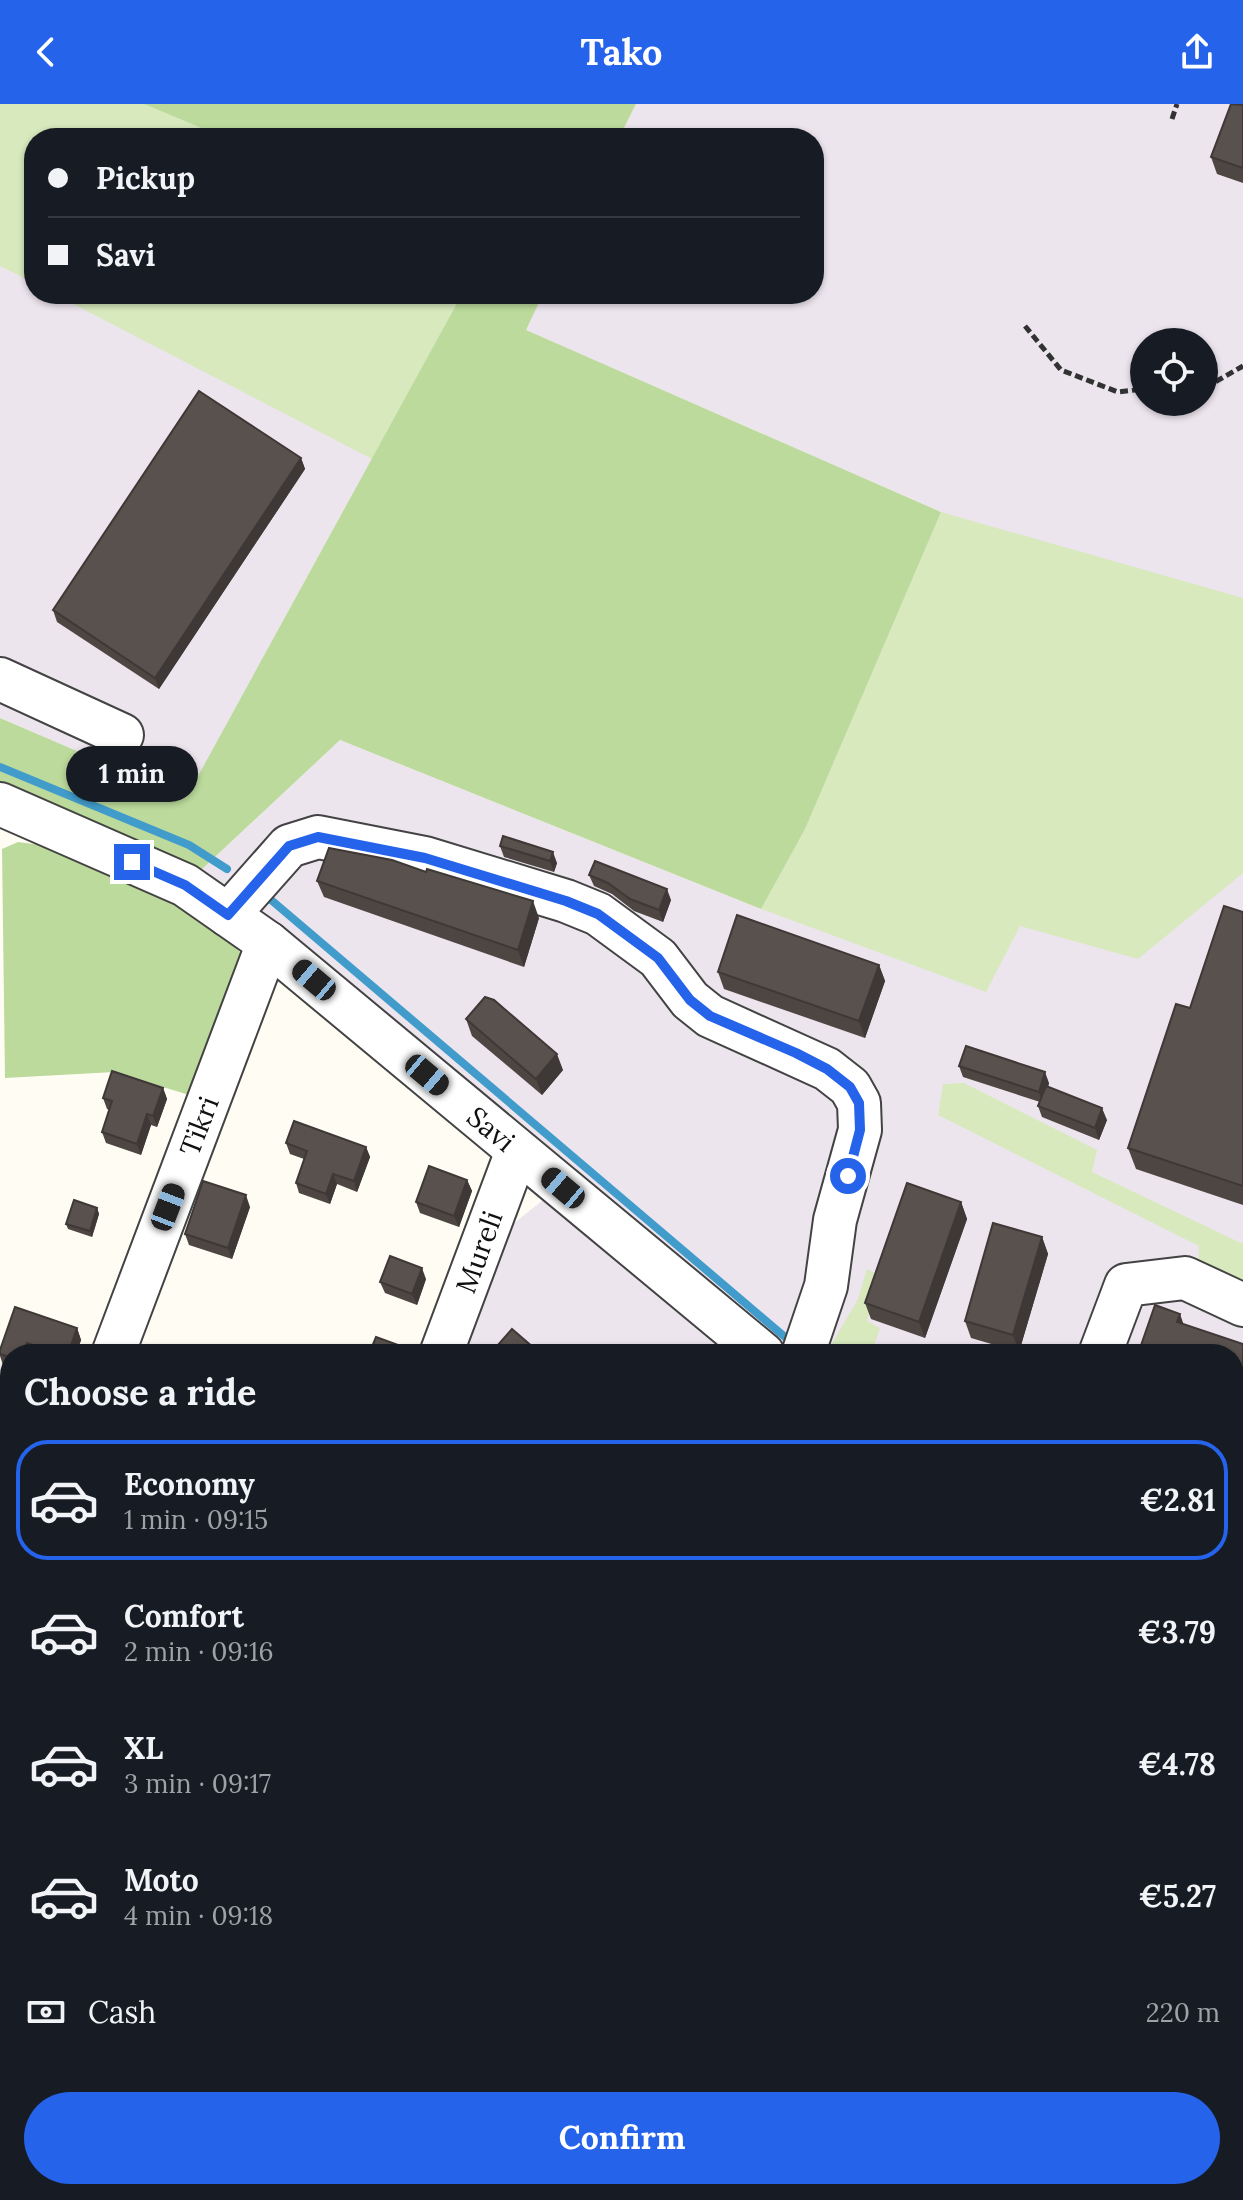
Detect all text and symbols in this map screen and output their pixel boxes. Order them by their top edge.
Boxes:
text: Tako [581,29,662,75]
icon: back [24,30,68,74]
icon: share [1175,30,1219,74]
text: Pickup [96,159,195,197]
text: Savi [96,236,155,274]
map controls [1130,328,1218,416]
button: locate [1130,328,1218,416]
callout: 1 min [66,746,198,802]
text: 1 min [99,757,165,790]
route end [114,844,150,880]
car [288,955,340,1005]
car [401,1050,453,1100]
street label: Tikri [171,1091,227,1161]
street label: Savi [460,1098,522,1160]
route start [830,1158,866,1194]
car [537,1163,589,1213]
car [148,1180,188,1234]
street label: Mureli [448,1206,510,1298]
text: Choose a ride [24,1369,256,1415]
icon: car [28,1464,100,1536]
text: Economy [124,1465,255,1503]
text: €2.81 [1139,1481,1216,1519]
text: 1 min · 09:15 [124,1503,268,1536]
icon: car [28,1596,100,1668]
text: Comfort [124,1597,244,1635]
text: €3.79 [1137,1613,1216,1651]
text: 2 min · 09:16 [124,1635,273,1668]
icon: car [28,1728,100,1800]
text: XL [124,1729,163,1767]
text: €4.78 [1138,1745,1216,1783]
text: 3 min · 09:17 [124,1767,271,1800]
icon: car [28,1860,100,1932]
text: Moto [124,1861,199,1899]
text: €5.27 [1138,1877,1216,1915]
text: 4 min · 09:18 [124,1899,273,1932]
icon: cash [24,1990,68,2034]
text: Cash [88,1993,156,2031]
text: 220 m [1146,1996,1220,2029]
button: Confirm [24,2092,1220,2184]

